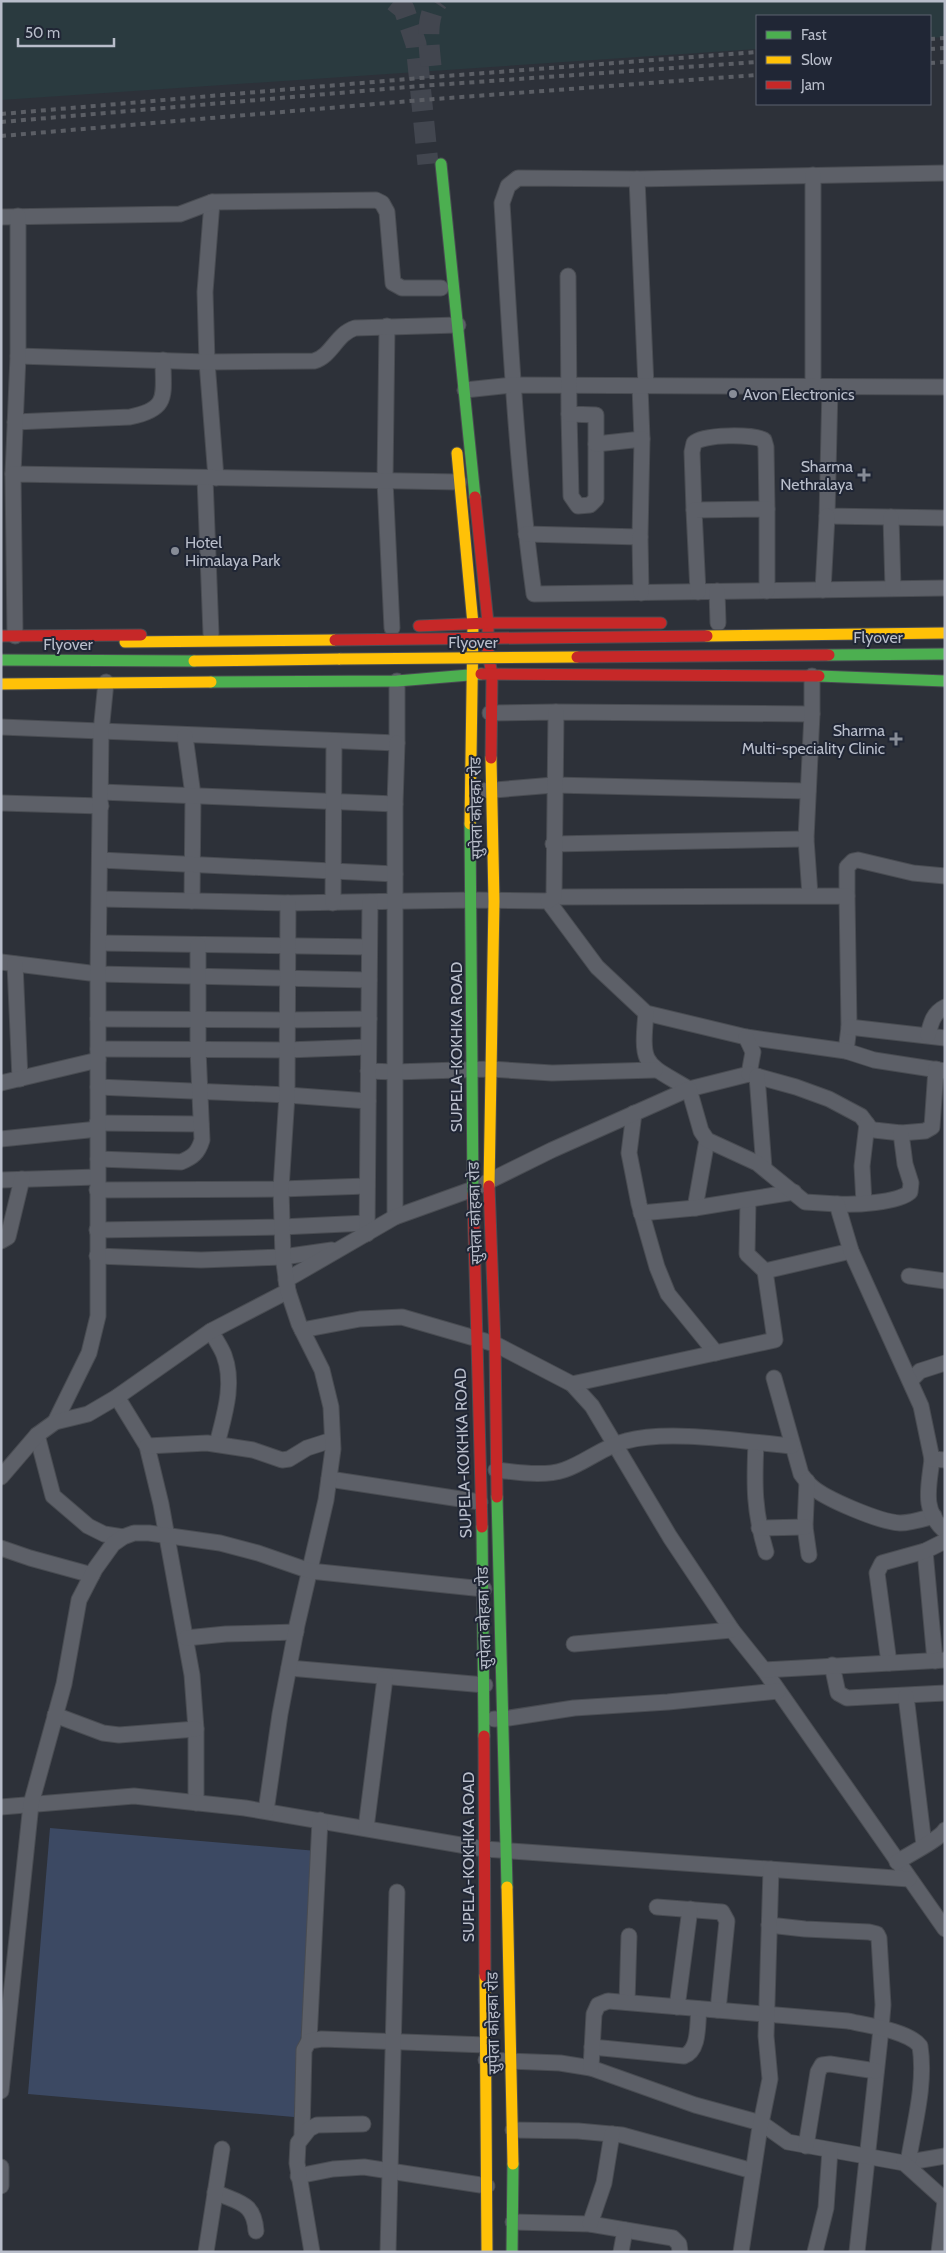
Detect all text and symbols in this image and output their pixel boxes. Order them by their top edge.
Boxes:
scale bar [18,15,114,47]
legend [756,15,931,105]
text: 50 m [25,24,60,42]
text: Fast [801,26,826,44]
text: Slow [801,51,832,69]
text: Jam [800,76,825,94]
place label: Avon Electronics [743,385,855,404]
marker: Avon Electronics [727,388,739,400]
place label: Sharma Nethralaya [780,457,853,494]
marker: Sharma Nethralaya [857,468,871,482]
place label: Hotel Himalaya Park [185,533,281,570]
marker: Hotel Himalaya Park [169,545,181,557]
street label: Flyover [853,628,904,647]
street label: Flyover [448,633,499,652]
street label: Flyover [43,635,94,654]
place label: Sharma Multi-speciality Clinic [742,721,885,758]
marker: Sharma Multi-speciality Clinic [889,732,903,746]
street label: सुपेला कोहका रोड [466,756,487,860]
street label: SUPELA-KOKHKA ROAD [447,962,466,1132]
street label: सुपेला कोहका रोड [464,1161,487,1265]
street label: SUPELA-KOKHKA ROAD [451,1367,475,1539]
street label: सुपेला कोहका रोड [473,1566,496,1670]
street label: SUPELA-KOKHKA ROAD [459,1772,478,1942]
street label: सुपेला कोहका रोड [483,1971,504,2075]

